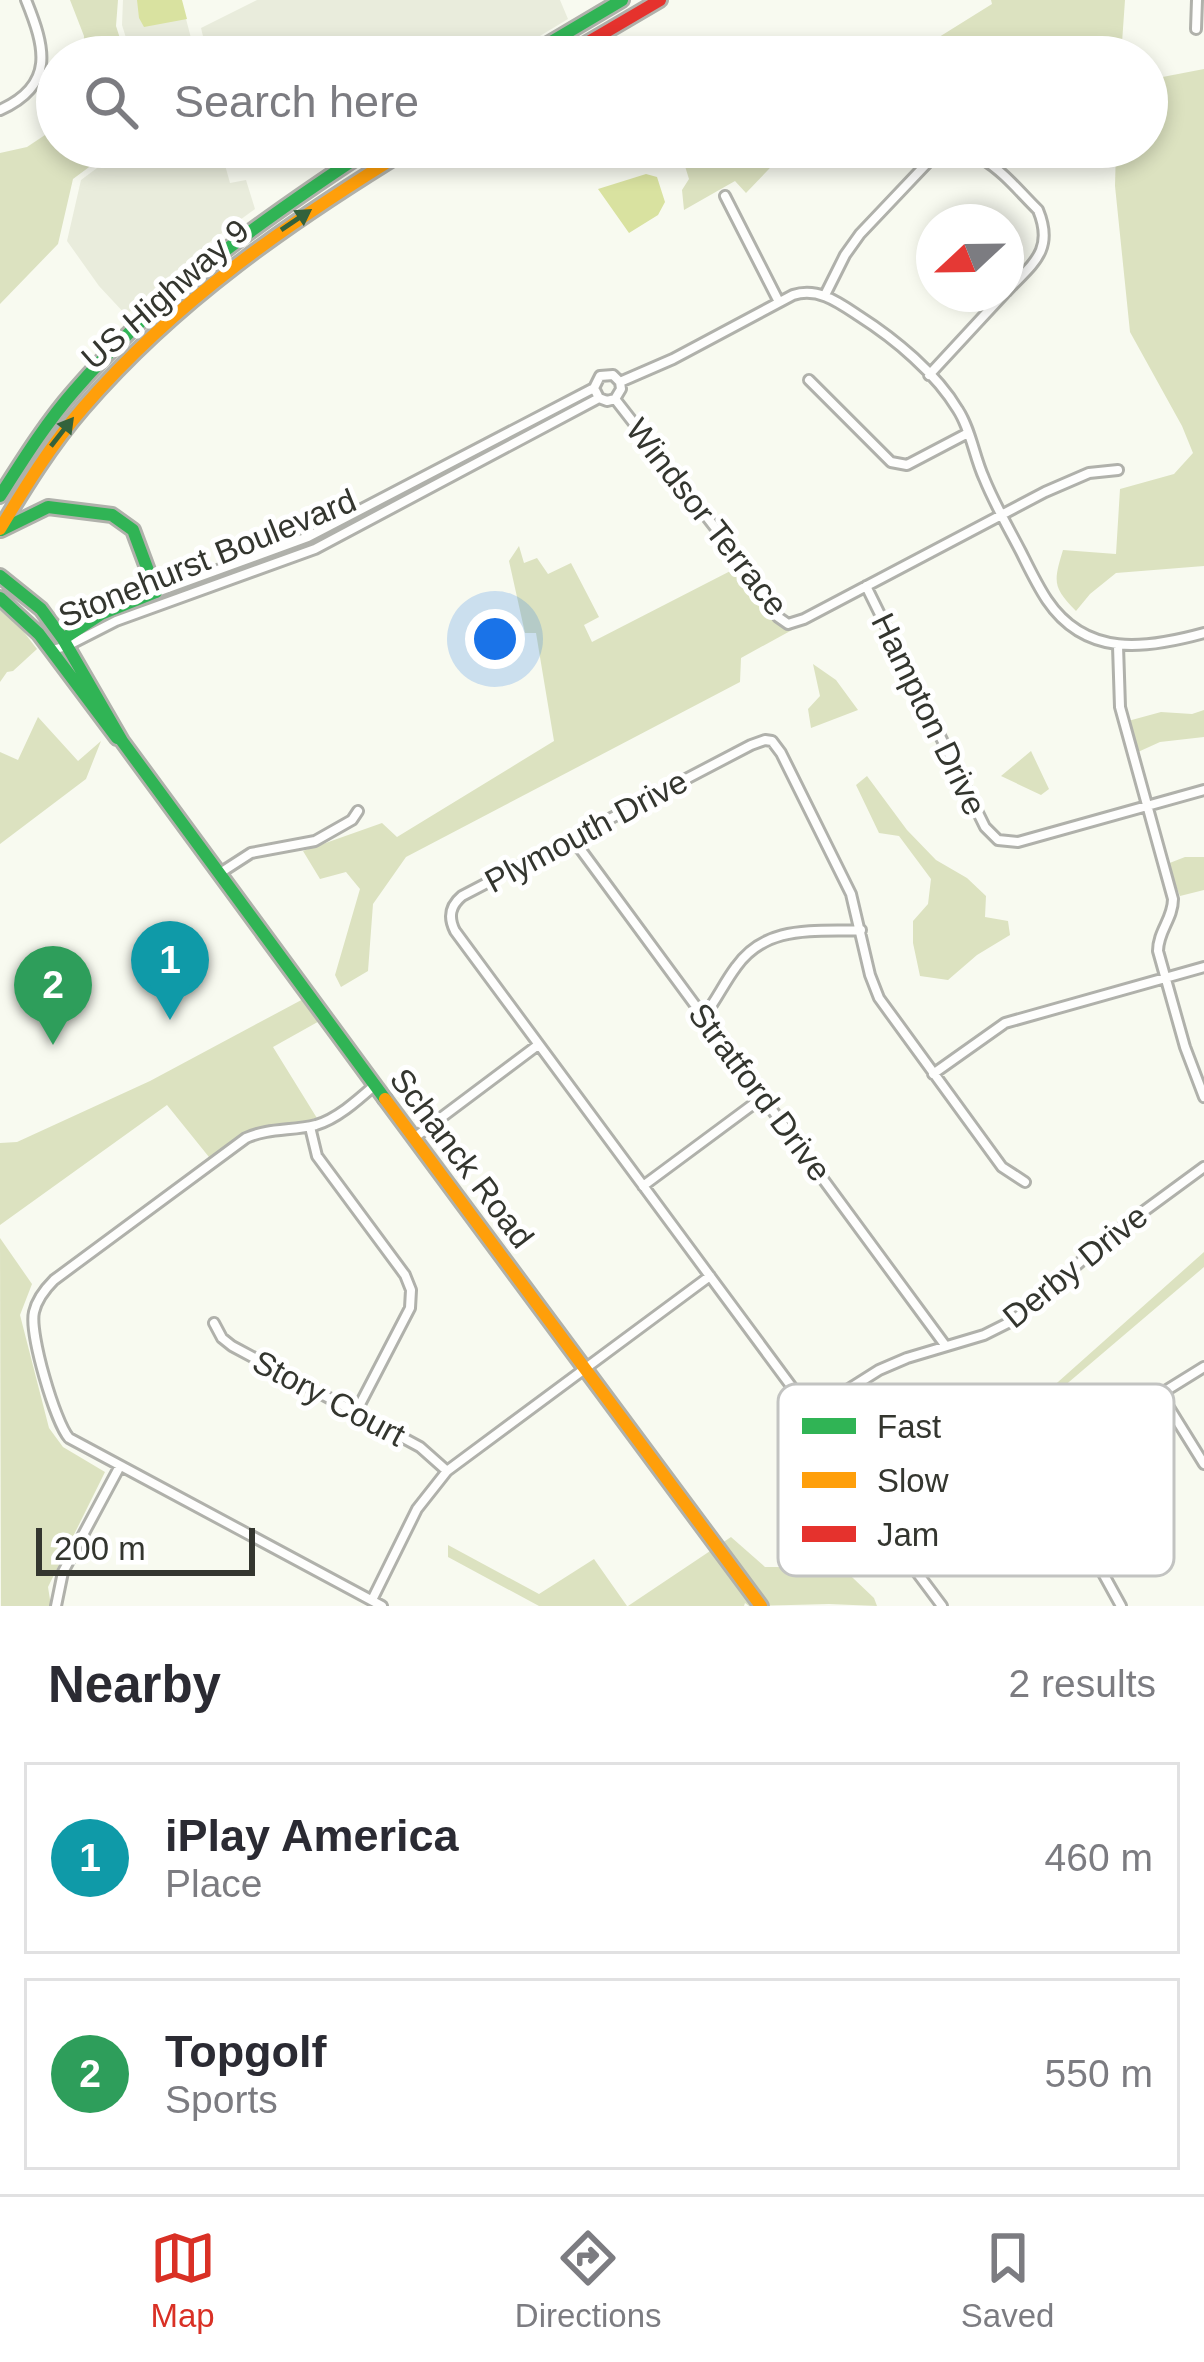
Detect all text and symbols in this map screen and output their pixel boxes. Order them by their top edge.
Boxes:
search box [36,36,1168,168]
icon: search [78,69,144,135]
text: Search here [174,76,419,127]
north arrow [916,204,1024,312]
one-way arrow [279,209,312,232]
street label: US Highway 9 [74,211,256,377]
street label: Windsor Terrace [619,411,795,623]
one-way arrow [49,416,74,448]
street label: Stonehurst Boulevard [53,481,361,635]
street label: Hampton Drive [864,607,994,821]
your location [465,609,525,669]
street label: Plymouth Drive [479,762,693,900]
pin: 1 [131,921,209,1020]
pin: 2 [14,946,92,1045]
street label: Stratford Drive [681,996,839,1188]
street label: Schanck Road [383,1061,541,1255]
street label: Derby Drive [996,1197,1154,1335]
street label: Story Court [247,1342,411,1454]
legend [778,1384,1174,1576]
text: Fast [877,1408,941,1445]
text: Slow [877,1462,949,1499]
text: Jam [877,1516,939,1553]
scale bar [36,1522,255,1575]
text: 200 m [54,1530,146,1567]
text: Nearby [48,1656,221,1713]
text: 2 results [1009,1662,1156,1705]
text: iPlay America [165,1810,459,1861]
text: 1 [79,1836,101,1879]
text: 460 m [1045,1836,1153,1879]
text: Place [165,1862,263,1905]
text: Topgolf [165,2026,327,2077]
text: 2 [79,2052,101,2095]
text: 550 m [1045,2052,1153,2095]
text: Sports [165,2078,278,2121]
tab: Map [150,2225,216,2335]
tab: Directions [515,2225,662,2335]
tab: Saved [961,2225,1054,2335]

